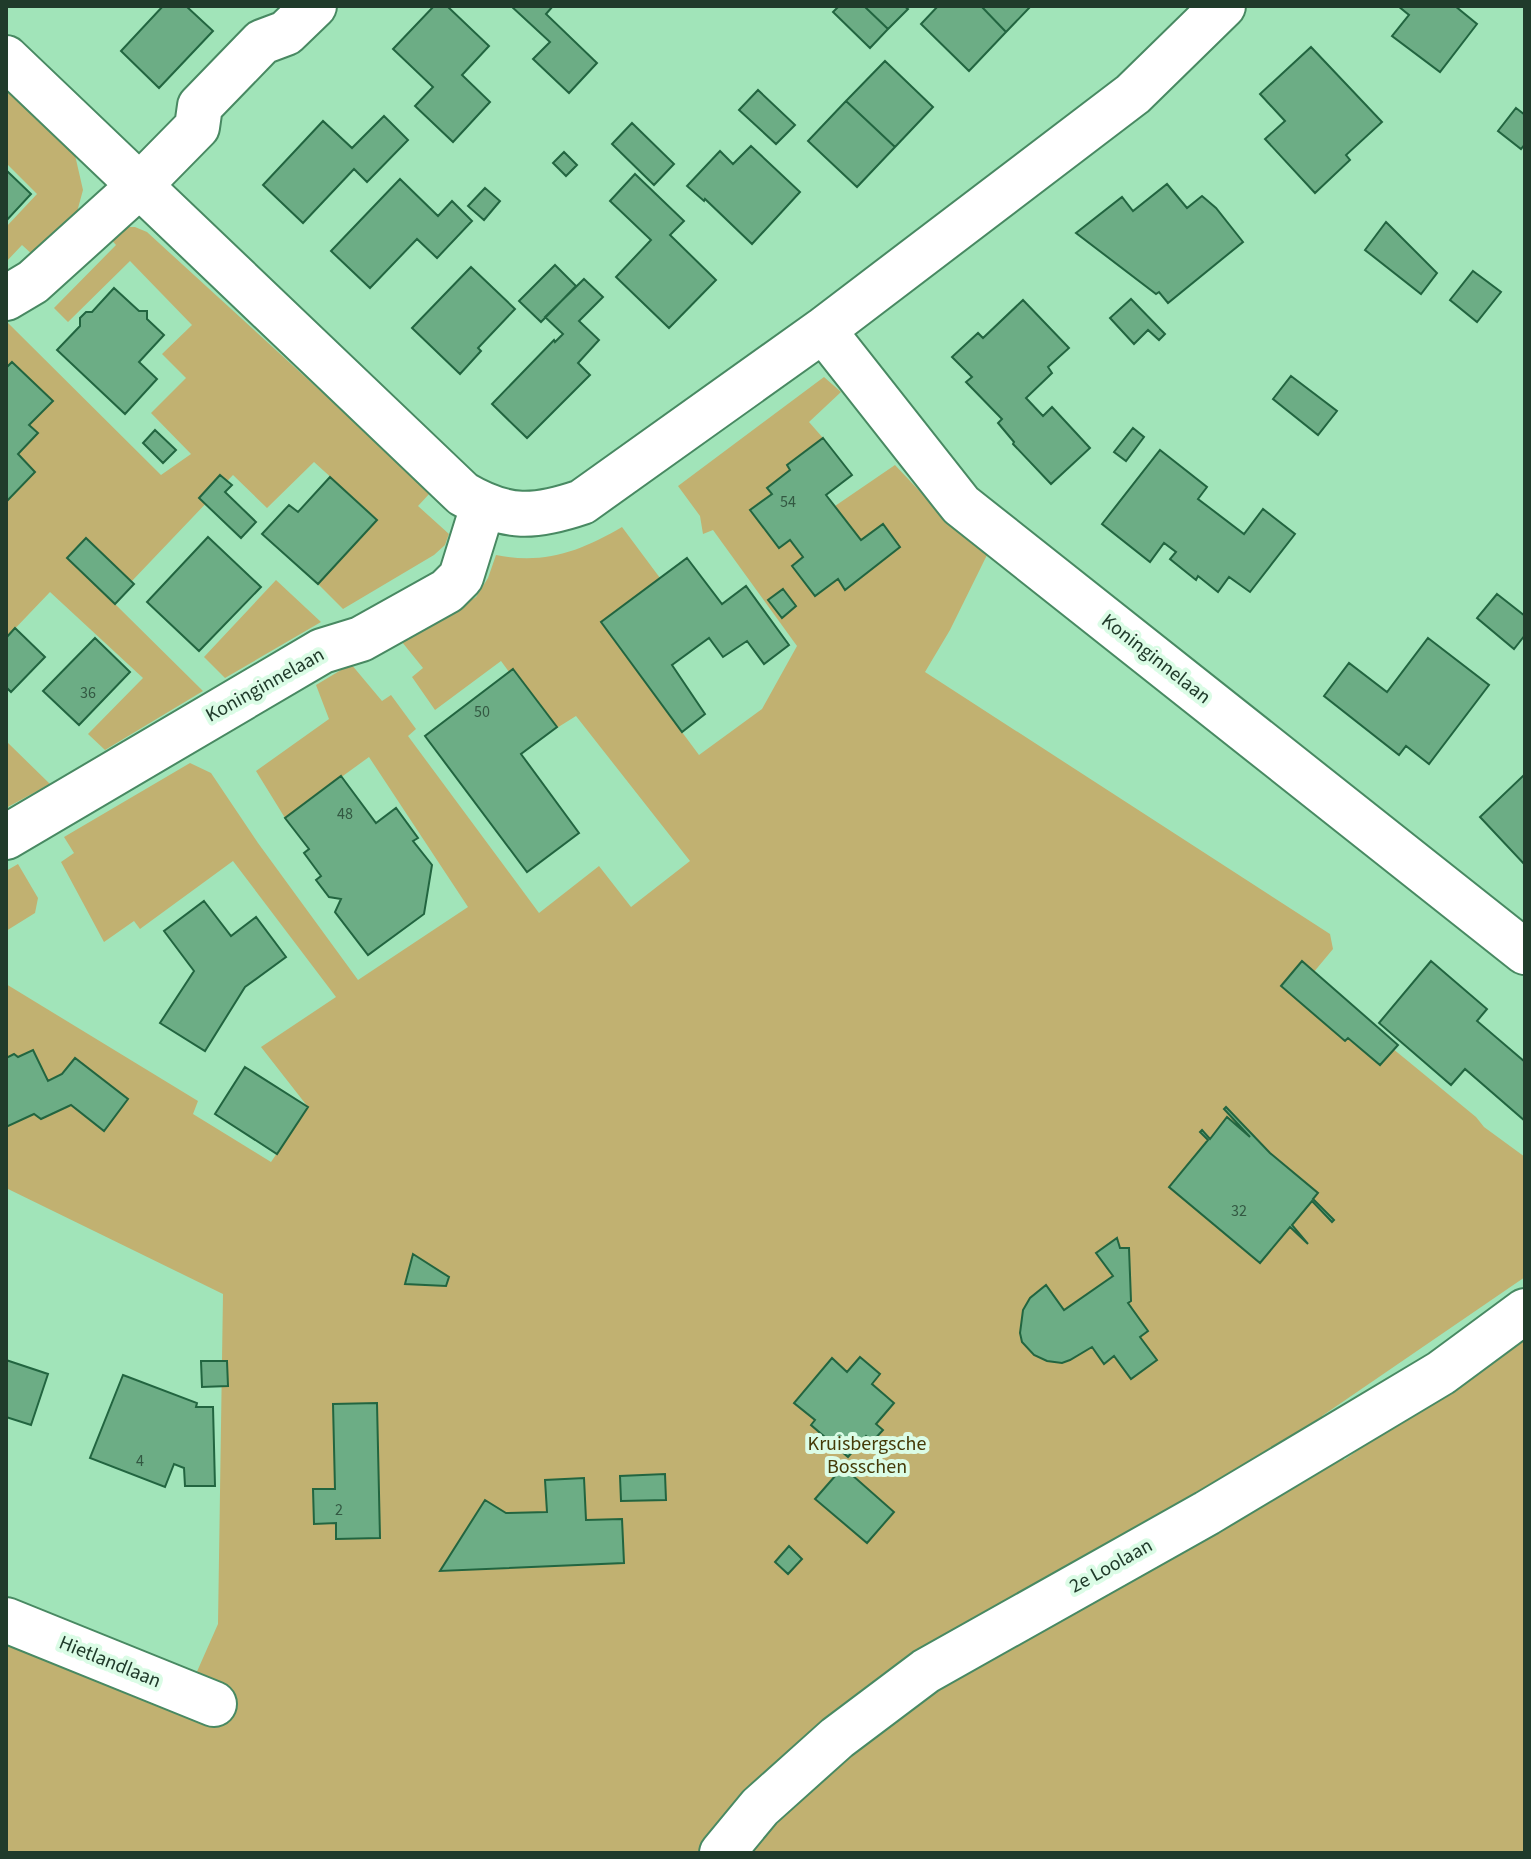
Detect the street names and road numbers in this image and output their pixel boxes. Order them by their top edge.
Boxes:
street label: Koninginnelaan [1095,607,1217,711]
street label: Koninginnelaan [200,641,330,729]
street label: 2e Loolaan [1064,1532,1158,1600]
street label: Hietlandlaan [55,1629,165,1695]

